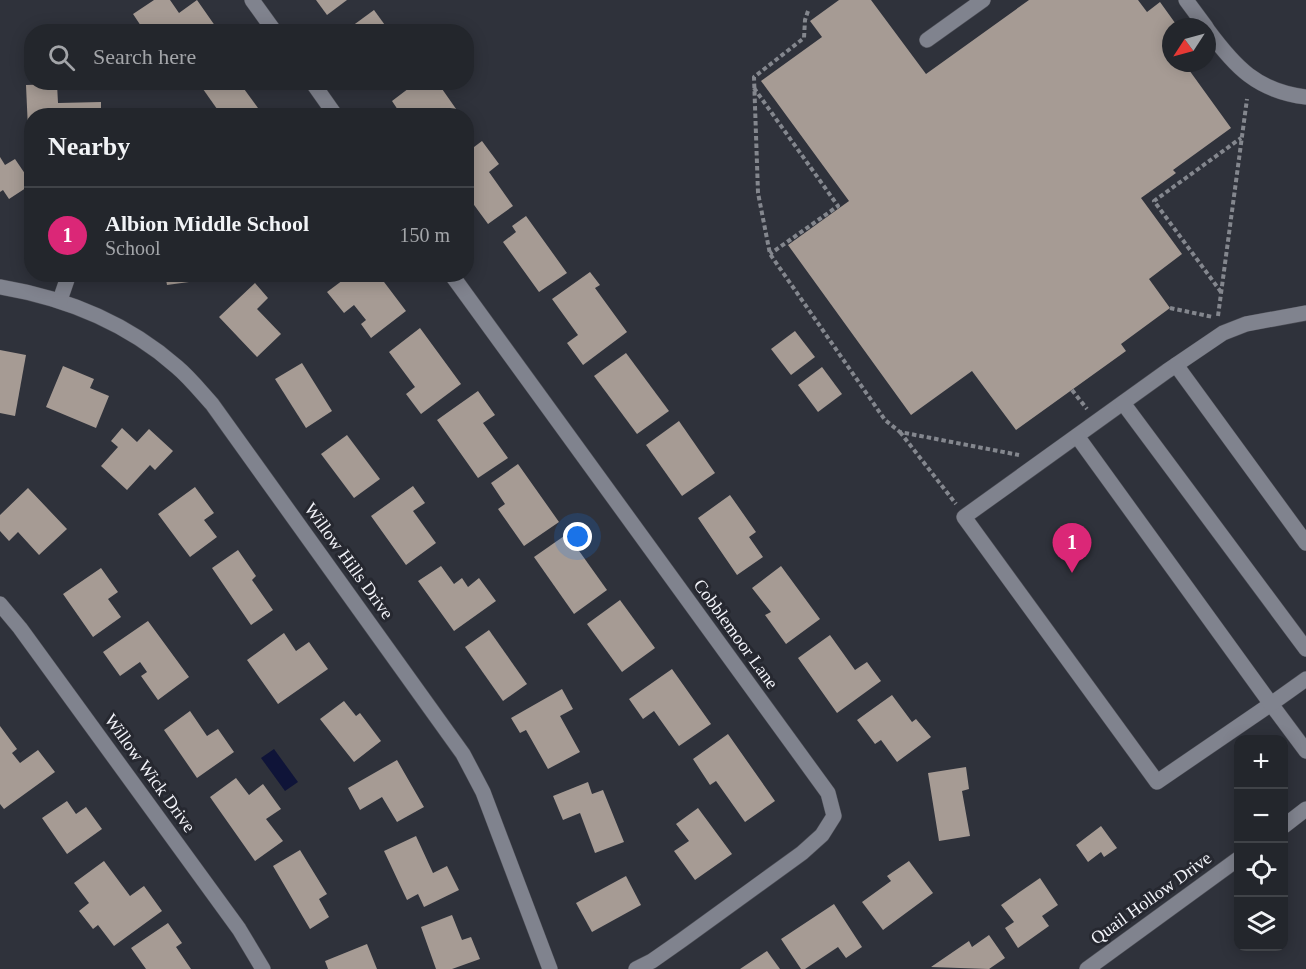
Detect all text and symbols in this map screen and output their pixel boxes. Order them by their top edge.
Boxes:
north arrow [1162,18,1216,72]
search box [24,24,474,90]
icon: search [45,41,78,74]
text: Search here [93,44,196,69]
text: Nearby [48,132,130,161]
text: Albion Middle School [105,211,309,236]
text: 1 [63,224,73,246]
text: 150 m [399,224,450,246]
text: School [105,237,161,259]
street label: Willow Hills Drive [300,499,398,623]
your location [563,522,592,551]
pin: 1 [1052,524,1092,573]
street label: Cobblemoor Lane [690,575,782,693]
street label: Willow Wick Drive [100,710,200,836]
map controls [1234,735,1288,951]
button: + [1234,735,1288,789]
button: − [1234,789,1288,843]
button: locate [1234,843,1288,897]
street label: Quail Hollow Drive [1087,848,1215,948]
button: layers [1234,897,1288,951]

